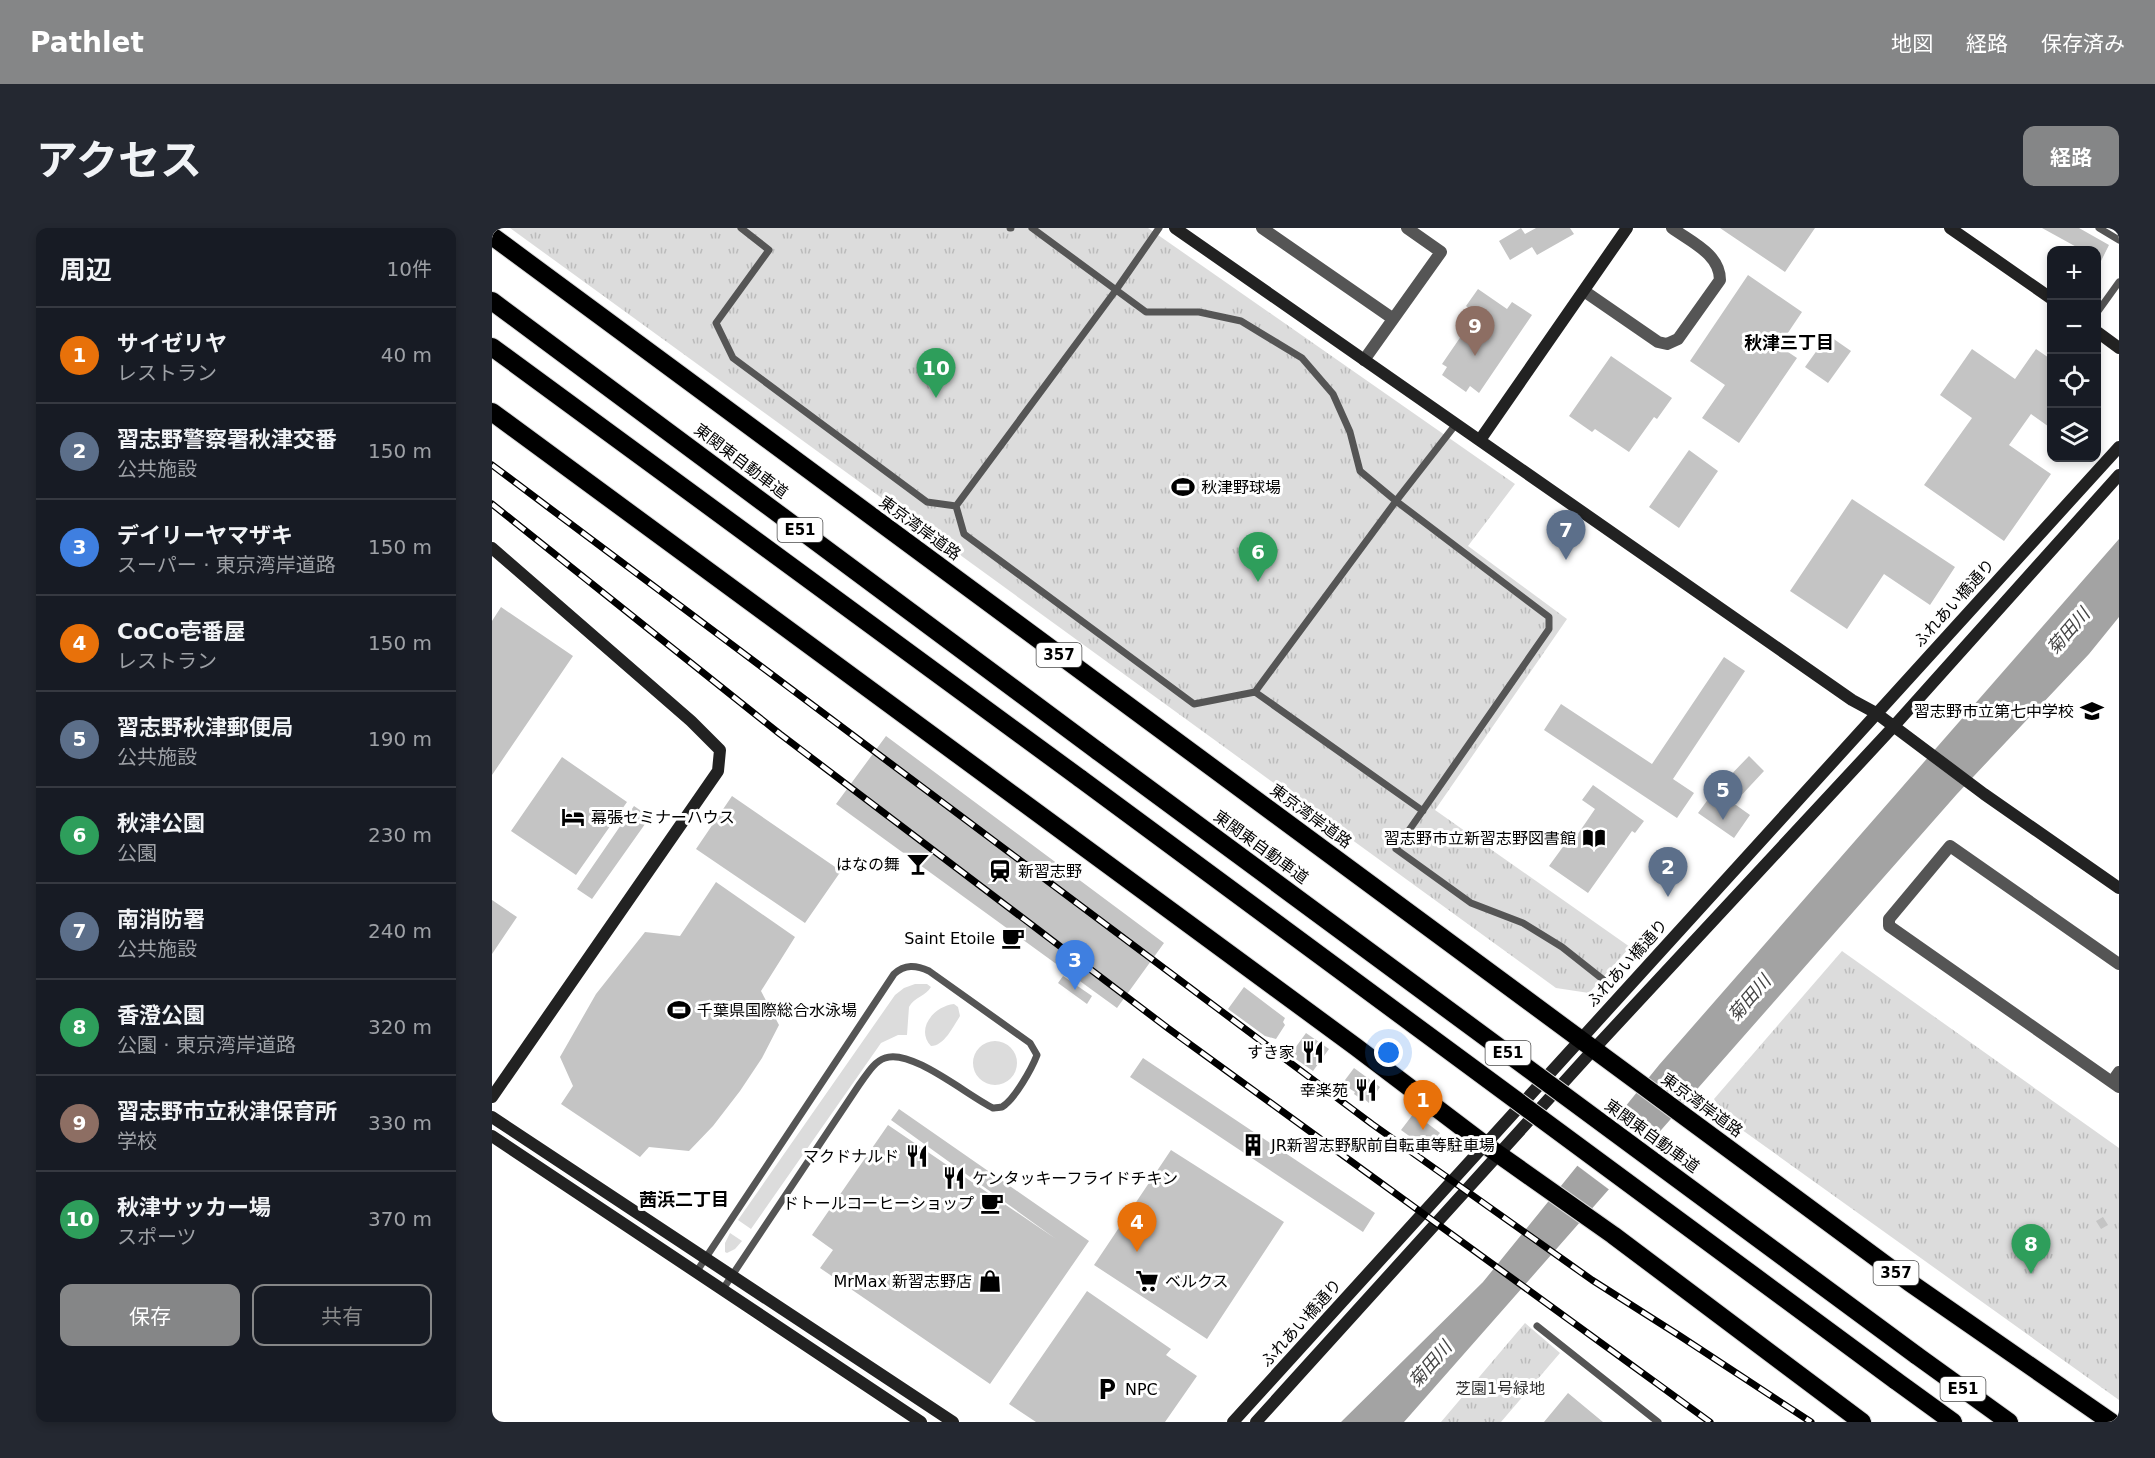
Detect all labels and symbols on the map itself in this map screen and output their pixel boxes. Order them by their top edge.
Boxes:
pin: 9 [1456,306,1494,356]
district label: 秋津三丁目 [1744,332,1834,353]
pin: 10 [916,348,956,398]
street label: 東関東自動車道 [691,420,791,502]
sports icon: 秋津野球場 [1170,474,1196,500]
place label: 秋津野球場 [1201,478,1281,497]
street label: 東京湾岸道路 [876,492,964,564]
pin: 7 [1546,510,1586,560]
road number: E51 [778,518,822,542]
pin: 6 [1238,532,1278,582]
street label: ふれあい橋通り [1909,555,1999,651]
water label: 菊田川 [2042,602,2095,658]
road number: 357 [1036,643,1082,667]
school or university icon: 習志野市立第七中学校 [2079,698,2105,724]
place label: 習志野市立第七中学校 [1914,702,2074,721]
pin: 5 [1704,770,1742,820]
street label: 東京湾岸道路 [1267,780,1355,852]
hotel icon: 幕張セミナーハウス [560,804,586,830]
street label: 東関東自動車道 [1210,806,1312,888]
place label: 幕張セミナーハウス [591,808,735,827]
library icon: 習志野市立新習志野図書館 [1581,825,1607,851]
place label: 習志野市立新習志野図書館 [1384,829,1576,848]
pin: 2 [1648,848,1688,897]
bar icon: はなの舞 [905,851,931,877]
place label: はなの舞 [836,855,900,874]
station icon: 新習志野 [987,858,1013,884]
place label: 新習志野 [1018,862,1082,881]
street label: ふれあい橋通り [1582,915,1672,1011]
cafe icon: Saint Etoile [1000,925,1026,951]
place label: Saint Etoile [904,929,995,948]
pin: 3 [1056,940,1094,990]
water label: 菊田川 [1723,969,1776,1025]
sports icon: 千葉県国際総合水泳場 [666,997,692,1023]
place label: 千葉県国際総合水泳場 [697,1001,857,1020]
your location [1374,1038,1403,1067]
restaurant icon: すき家 [1300,1039,1326,1065]
road number: E51 [1486,1041,1530,1065]
place label: すき家 [1247,1043,1295,1062]
street label: 東京湾岸道路 [1658,1069,1746,1141]
restaurant icon: 幸楽苑 [1353,1077,1379,1103]
pin: 1 [1404,1080,1442,1130]
place label: 幸楽苑 [1300,1081,1348,1100]
street label: 東関東自動車道 [1601,1095,1703,1177]
building icon: JR新習志野駅前自転車等駐車場 [1240,1132,1266,1158]
place label: JR新習志野駅前自転車等駐車場 [1270,1136,1495,1155]
restaurant icon: マクドナルド [904,1143,930,1169]
place label: マクドナルド [803,1147,899,1166]
restaurant icon: ケンタッキーフライドチキン [941,1165,967,1191]
place label: ケンタッキーフライドチキン [972,1169,1178,1188]
district label: 茜浜二丁目 [639,1189,729,1210]
cafe icon: ドトールコーヒーショップ [979,1190,1005,1216]
place label: ドトールコーヒーショップ [783,1194,974,1213]
pin: 4 [1118,1202,1156,1252]
pin: 8 [2012,1224,2050,1274]
road number: 357 [1874,1261,1918,1285]
shop icon: MrMax 新習志野店 [977,1268,1003,1294]
supermarket icon: ベルクス [1134,1268,1160,1294]
place label: MrMax 新習志野店 [833,1272,972,1291]
place label: ベルクス [1165,1272,1229,1291]
street label: ふれあい橋通り [1256,1275,1346,1371]
water label: 菊田川 [1404,1335,1457,1391]
parking icon: NPC [1094,1376,1120,1402]
road number: E51 [1940,1377,1986,1401]
park label: 芝園1号緑地 [1455,1379,1545,1398]
place label: NPC [1125,1380,1158,1399]

